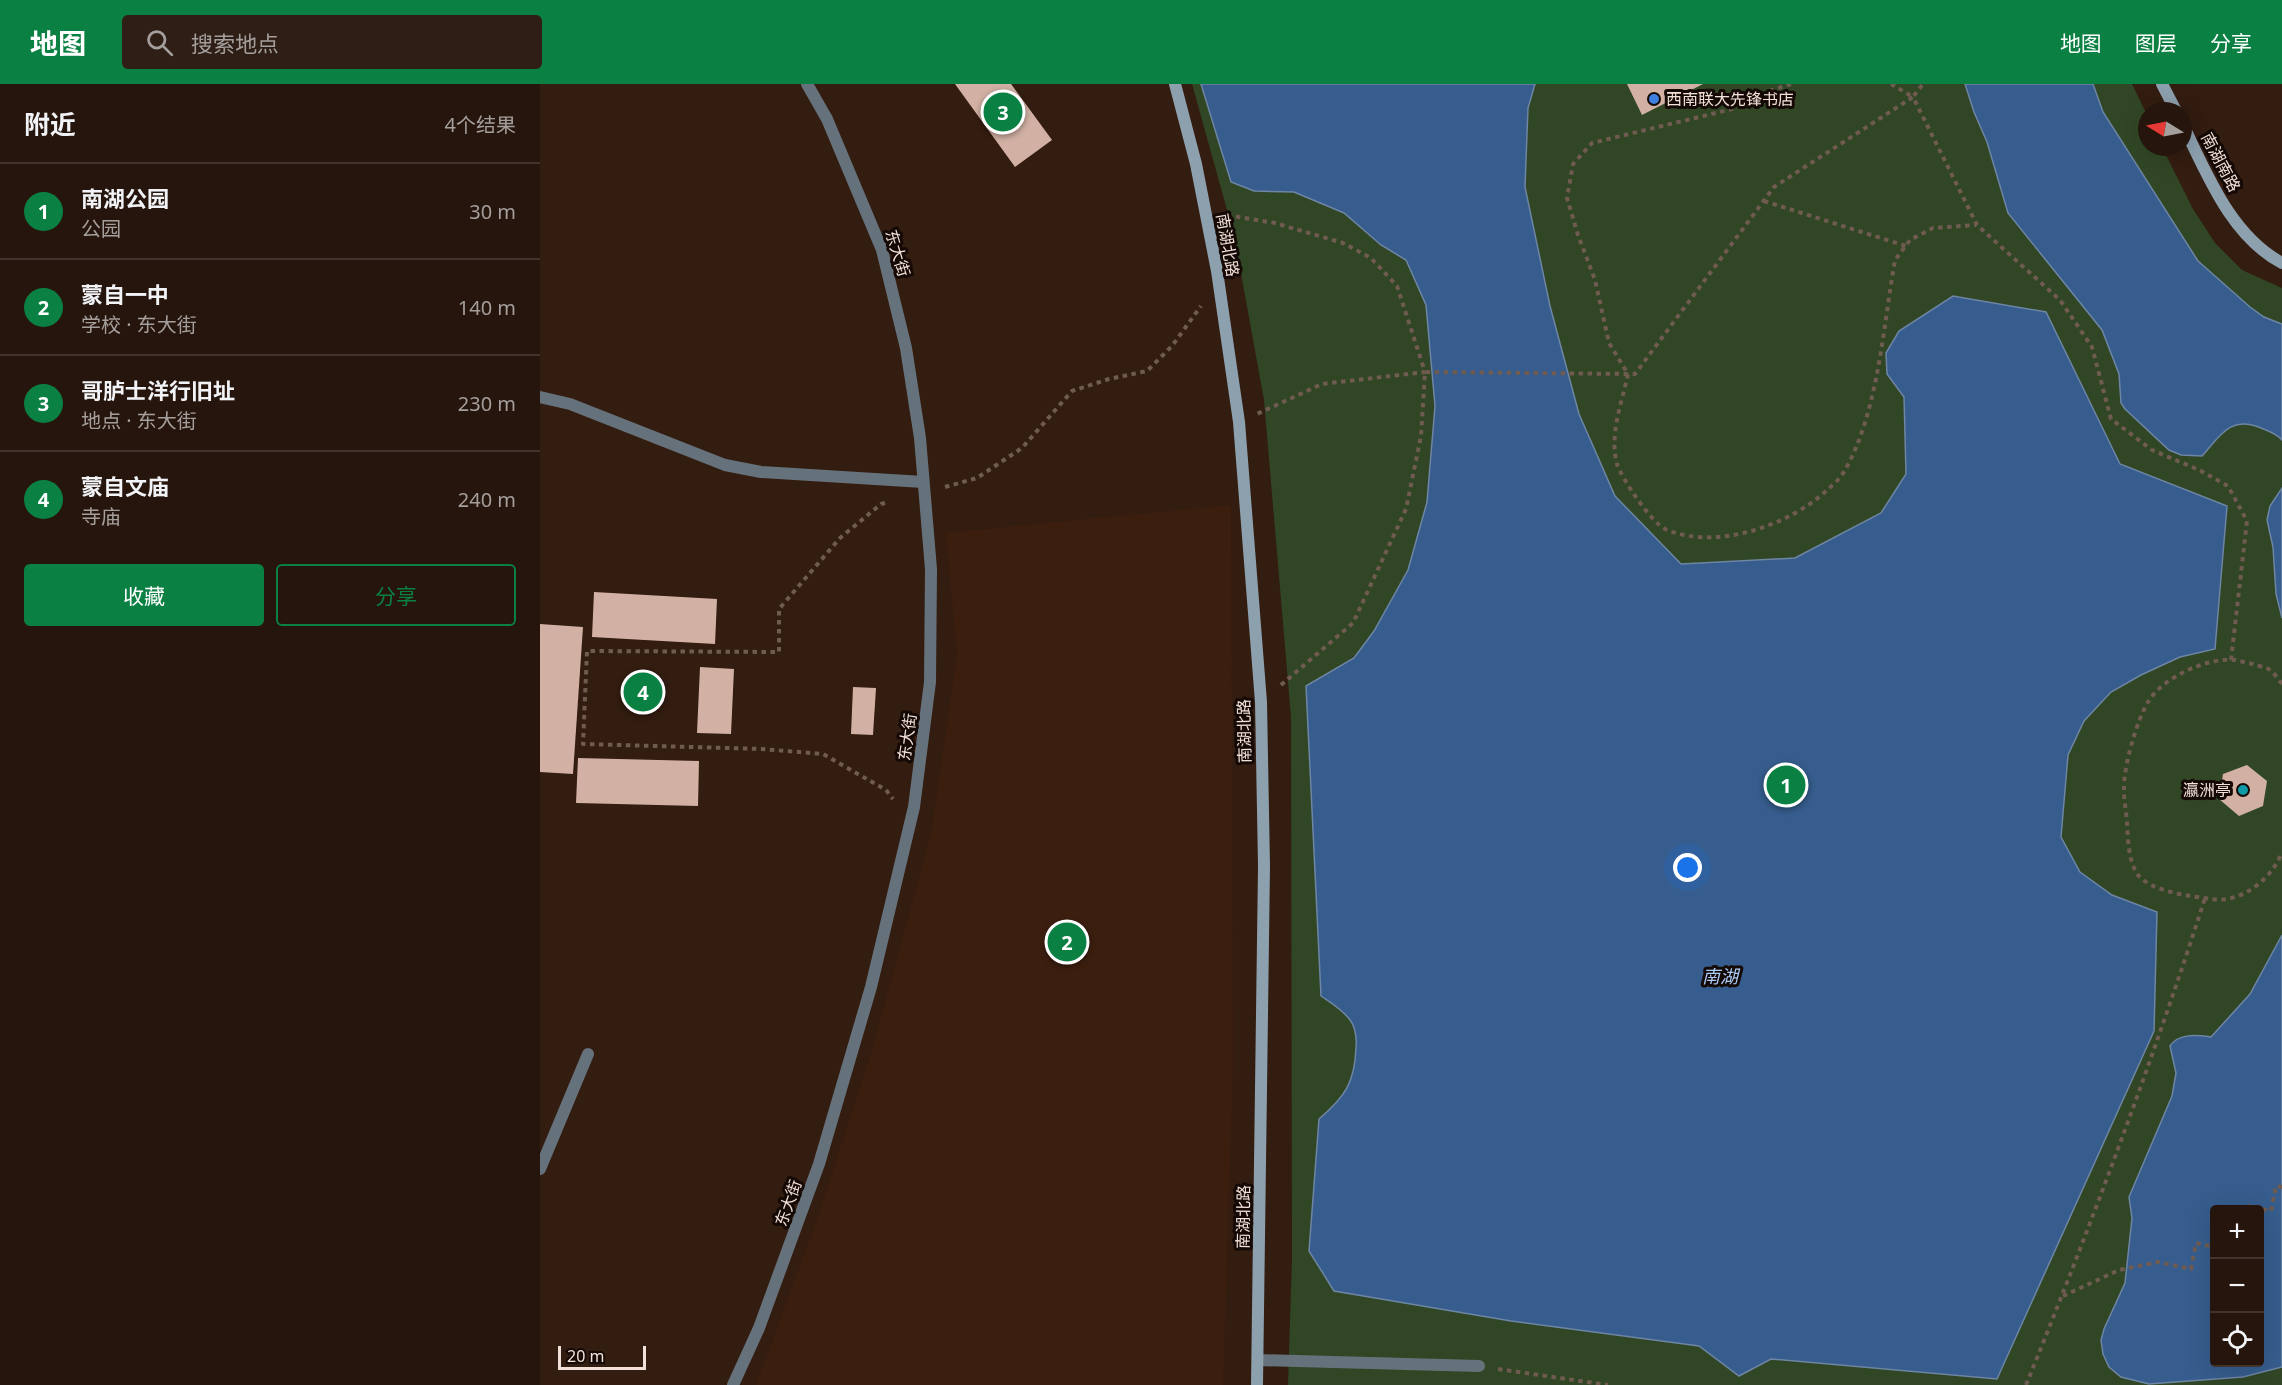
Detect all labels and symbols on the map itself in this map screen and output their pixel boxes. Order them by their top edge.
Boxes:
place label: 西南联大先锋书店 [1666,88,1794,110]
pin: 3 [984,90,1022,135]
marker: 西南联大先锋书店 [1647,92,1661,106]
north arrow [2138,102,2192,156]
street label: 南湖南路 [2196,129,2246,195]
street label: 南湖北路 [1212,212,1244,278]
street label: 东大街 [880,227,916,279]
pin: 4 [624,670,662,714]
street label: 南湖北路 [1232,699,1256,763]
street label: 东大街 [893,712,921,762]
pin: 1 [1766,762,1806,808]
place label: 瀛洲亭 [2183,779,2231,801]
marker: 瀛洲亭 [2236,783,2250,797]
your location [1673,853,1702,882]
pin: 2 [1048,920,1086,964]
water label: 南湖 [1702,964,1741,988]
street label: 东大街 [769,1177,807,1229]
street label: 南湖北路 [1231,1185,1255,1249]
scale bar [558,1343,646,1370]

